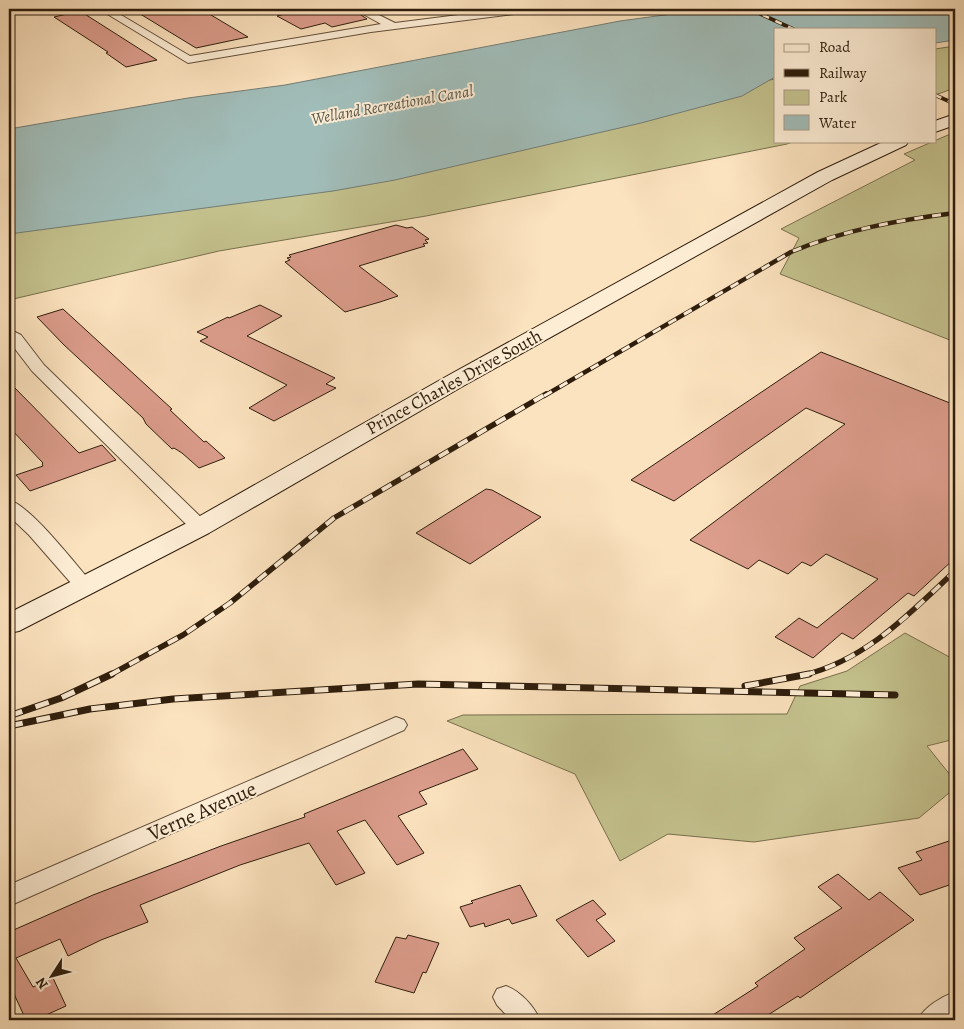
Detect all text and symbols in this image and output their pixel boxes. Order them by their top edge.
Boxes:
legend [774,28,936,142]
text: Road [819,37,851,57]
text: Railway [819,63,867,83]
water label: Welland Recreational Canal [309,80,475,130]
text: Park [819,87,848,107]
text: Water [818,113,856,133]
street label: Prince Charles Drive South [362,323,546,440]
street label: Verne Avenue [142,775,261,848]
north arrow [28,952,78,1002]
text: N [31,974,53,993]

